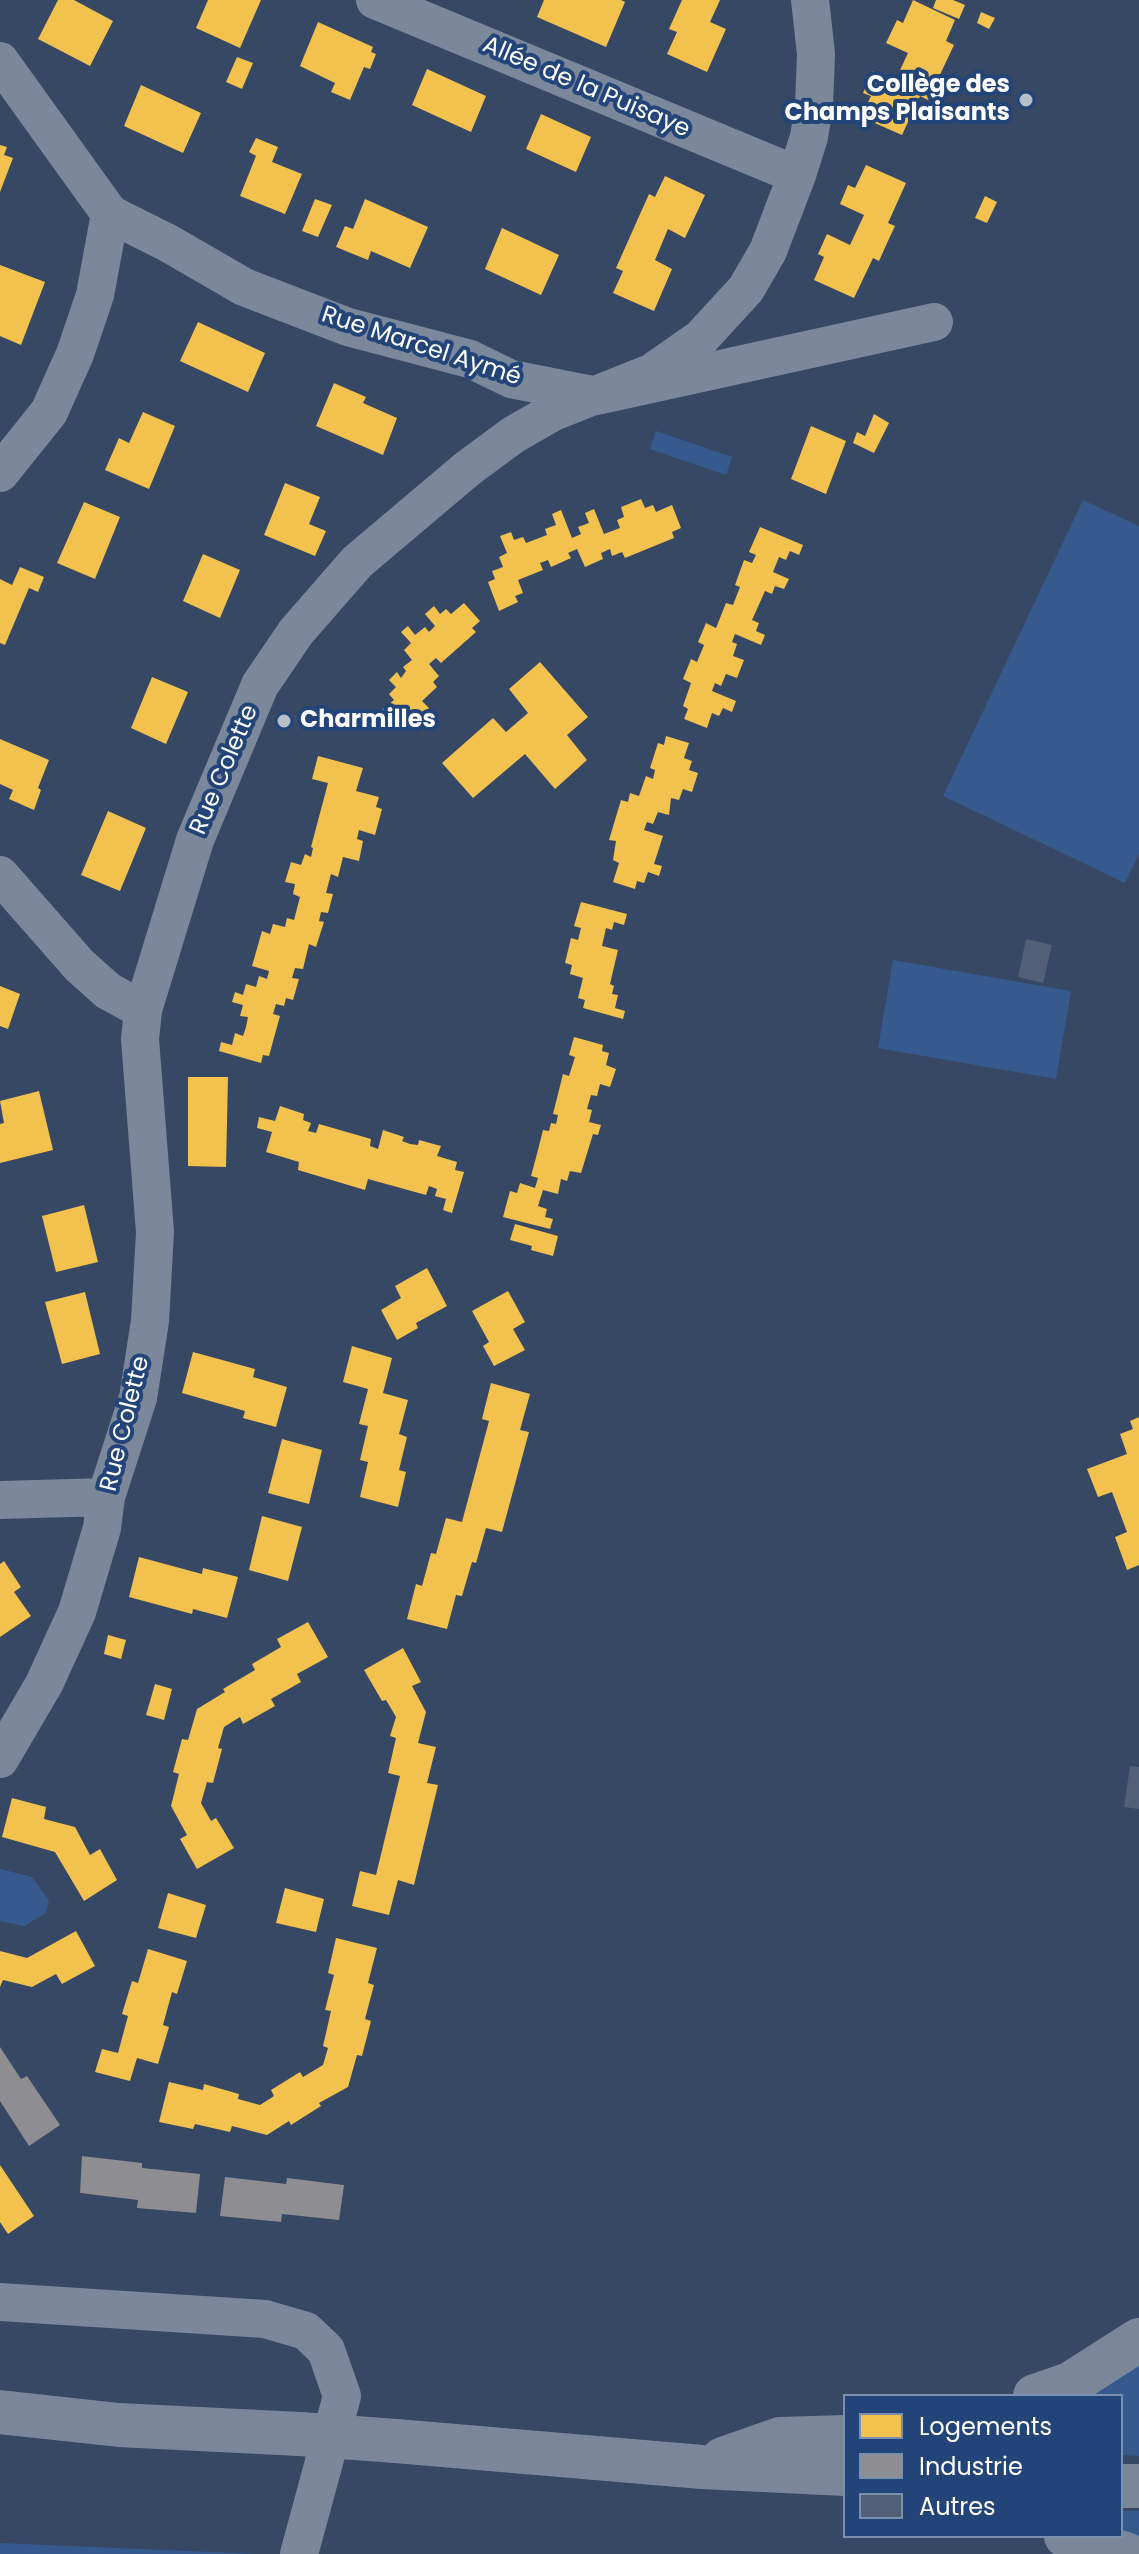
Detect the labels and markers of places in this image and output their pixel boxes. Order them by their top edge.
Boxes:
place label: Collège des Champs Plaisants [785,72,1010,128]
marker: Collège des Champs Plaisants [1017,91,1035,109]
place label: Charmilles [300,707,436,735]
marker: Charmilles [275,712,293,730]

